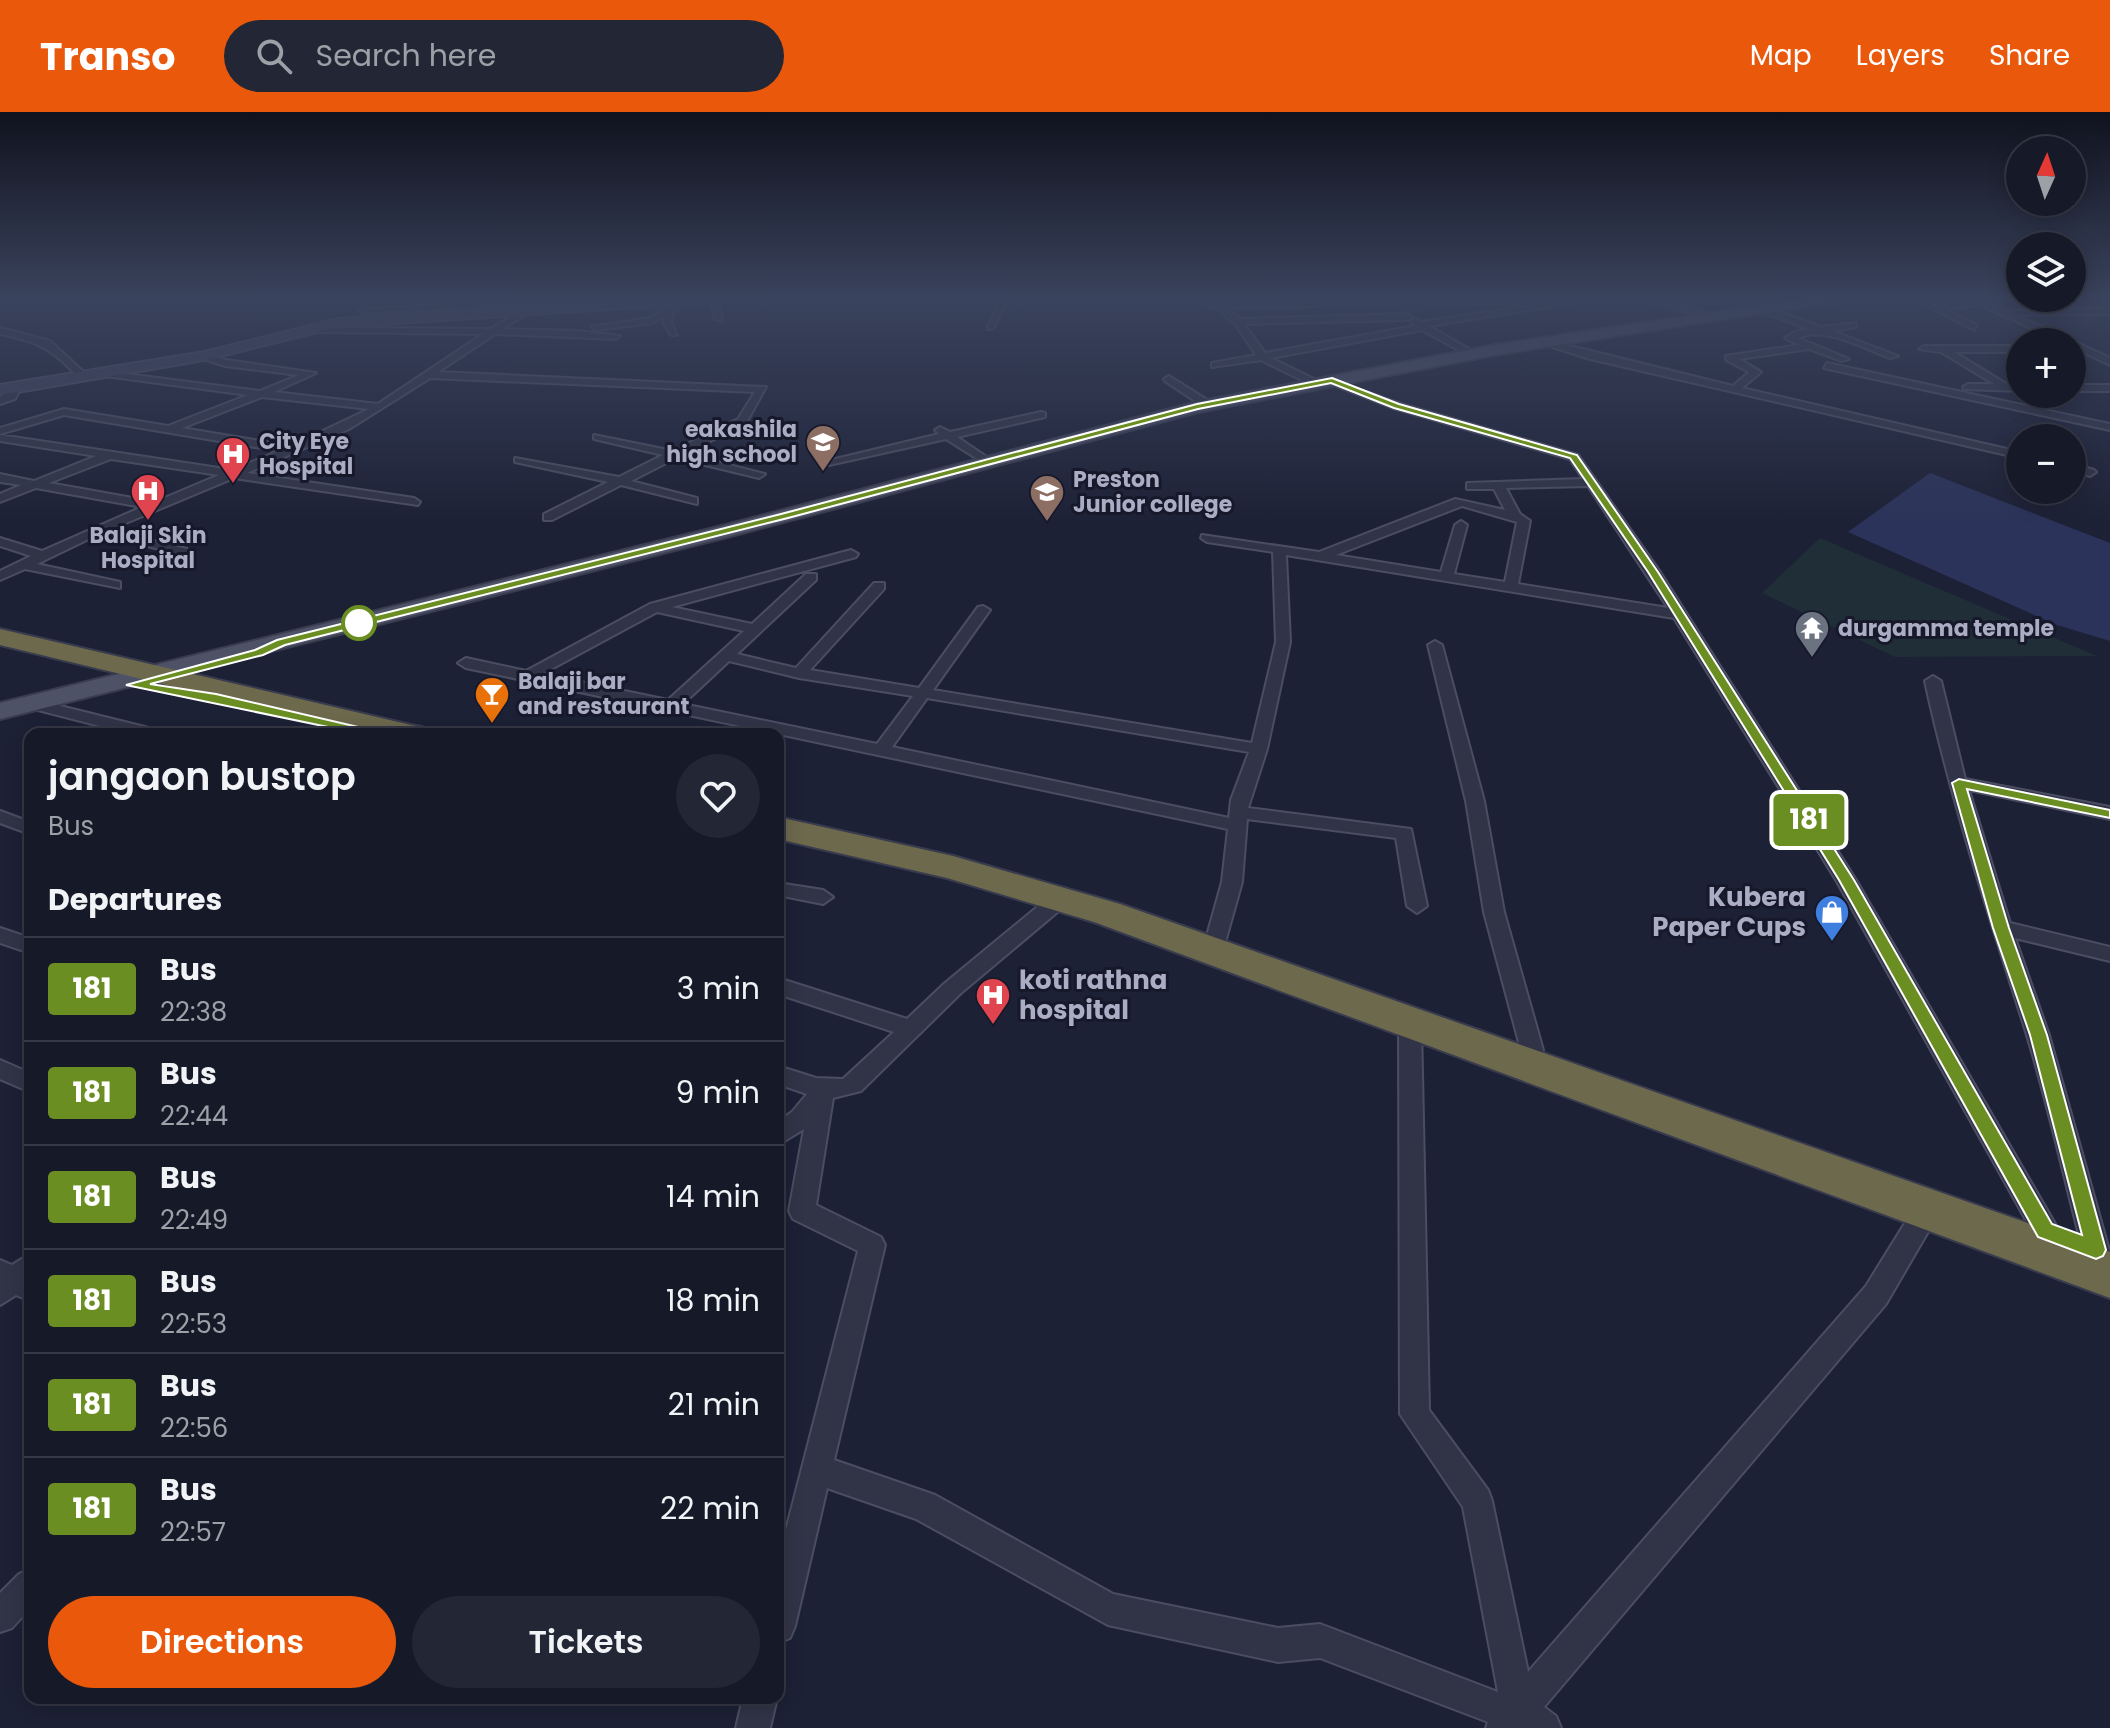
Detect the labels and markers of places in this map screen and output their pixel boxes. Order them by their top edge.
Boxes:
place label: eakashila high school [666,414,797,470]
school or university icon: eakashila high school [804,423,842,473]
place label: City Eye Hospital [259,426,353,482]
hospital icon: City Eye Hospital [214,435,252,485]
place label: Preston Junior college [1073,464,1232,520]
hospital icon: Balaji Skin Hospital [129,472,167,522]
school or university icon: Preston Junior college [1028,473,1066,523]
place label: Balaji Skin Hospital [90,520,206,576]
unlabelled marker [342,606,376,640]
temple icon: durgamma temple [1793,609,1831,659]
place label: durgamma temple [1838,613,2054,644]
place label: Balaji bar and restaurant [518,666,689,722]
bar icon: Balaji bar and restaurant [473,675,511,725]
place label: Kubera Paper Cups [1652,879,1806,945]
shop icon: Kubera Paper Cups [1813,893,1851,943]
place label: koti rathna hospital [1019,962,1167,1028]
hospital icon: koti rathna hospital [974,976,1012,1026]

